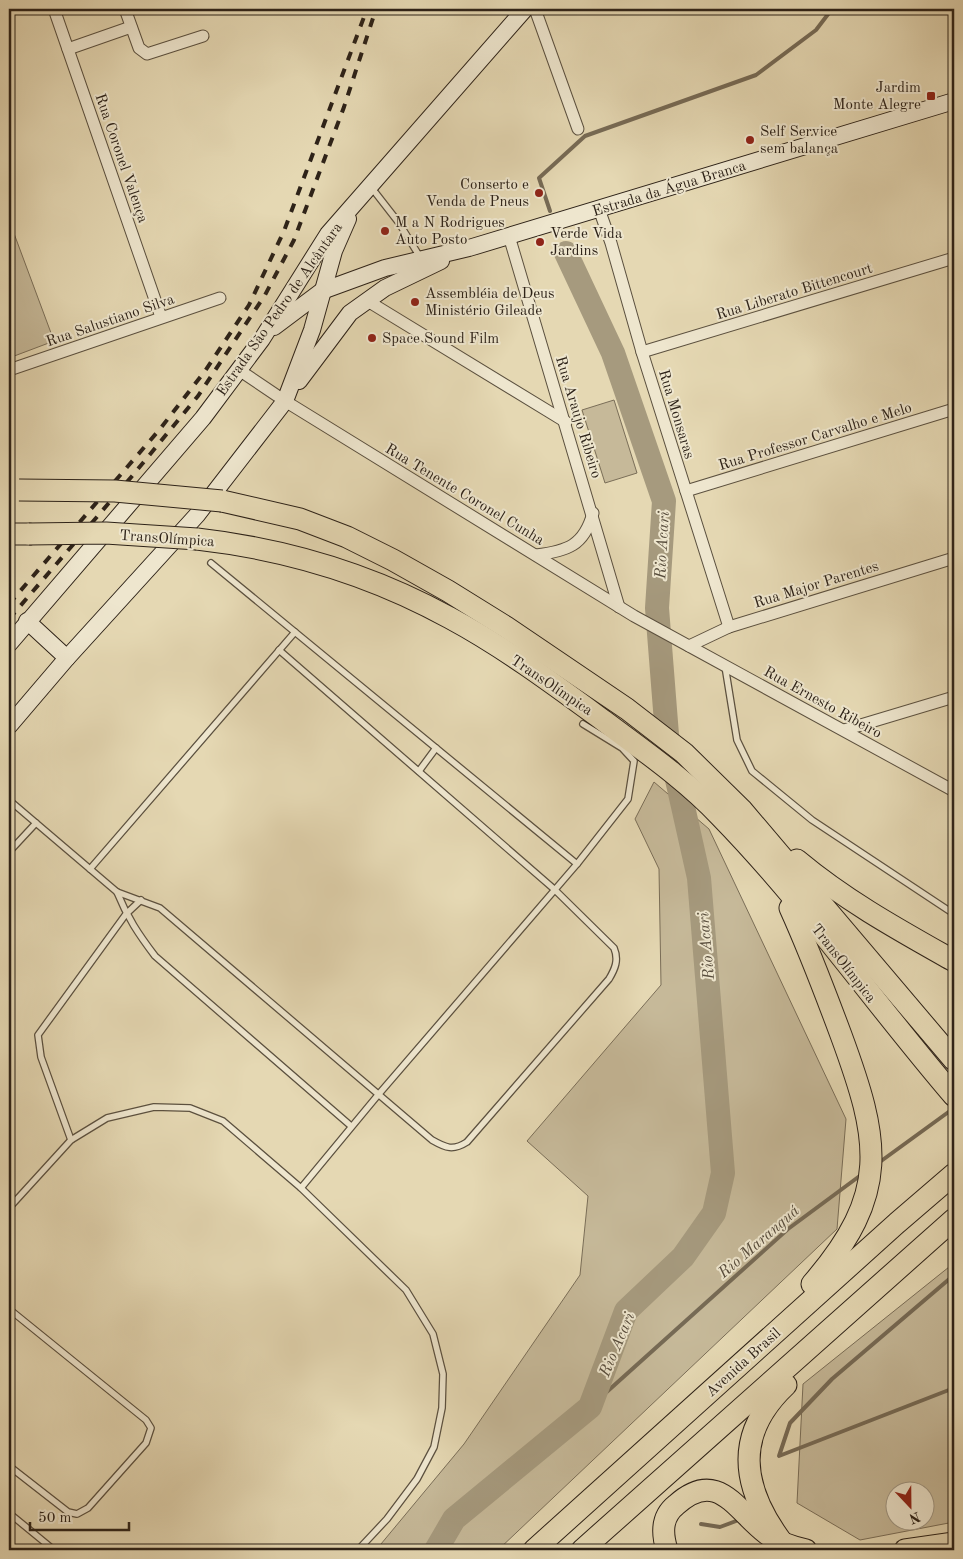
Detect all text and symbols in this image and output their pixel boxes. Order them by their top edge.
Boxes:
place label: Jardim Monte Alegre [833,81,921,113]
marker: Jardim Monte Alegre [925,90,937,102]
street label: Rua Coronel Valença [91,92,150,226]
place label: Self Service sem balança [760,125,839,157]
marker: Self Service sem balança [744,134,756,146]
street label: Estrada da Água Branca [590,156,749,220]
place label: Conserto e Venda de Pneus [426,178,529,210]
marker: Conserto e Venda de Pneus [533,187,545,199]
place label: M a N Rodrigues Auto Posto [395,216,505,248]
street label: Estrada São Pedro de Alcântara [214,220,346,399]
marker: M a N Rodrigues Auto Posto [379,225,391,237]
place label: Verde Vida Jardins [550,227,623,259]
marker: Verde Vida Jardins [534,236,546,248]
street label: Rua Liberato Bittencourt [714,261,874,323]
place label: Assembléia de Deus Ministério Gileade [425,287,555,319]
street label: Rua Salustiano Silva [45,292,177,350]
marker: Assembléia de Deus Ministério Gileade [409,296,421,308]
marker: Space Sound Film [366,332,378,344]
place label: Space Sound Film [382,332,499,347]
street label: Rua Araujo Ribeiro [552,355,603,480]
street label: Rua Monsaras [655,368,696,461]
street label: Rua Professor Carvalho e Melo [717,401,914,474]
street label: Rua Tenente Coronel Cunha [382,442,547,549]
water label: Rio Acari [653,510,673,580]
street label: TransOlímpica [119,529,215,550]
street label: Rua Major Parentes [752,559,881,612]
street label: TransOlímpica [508,653,595,719]
street label: Rua Ernesto Ribeiro [761,665,884,742]
water label: Rio Acari [696,911,718,981]
street label: TransOlímpica [808,922,878,1006]
water label: Rio Maranguá [715,1203,803,1283]
water label: Rio Acari [597,1310,639,1380]
street label: Avenida Brasil [704,1326,784,1400]
north arrow [886,1482,936,1532]
scale bar [30,1499,129,1531]
text: N [907,1509,922,1526]
text: 50 m [38,1511,72,1526]

